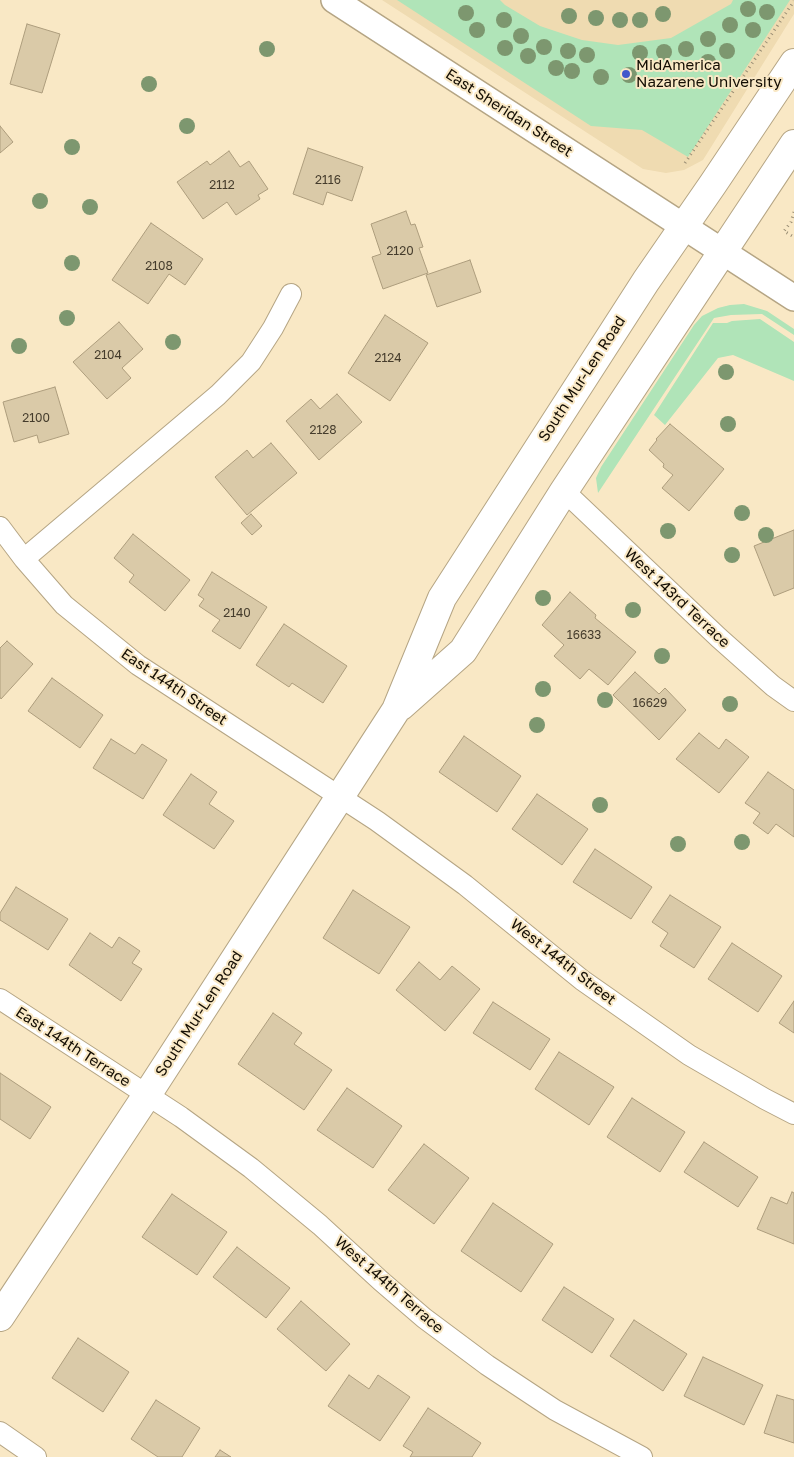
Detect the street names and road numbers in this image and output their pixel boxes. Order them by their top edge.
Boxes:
street label: East Sheridan Street [442,65,576,161]
street label: South Mur-Len Road [535,313,629,445]
street label: West 143rd Terrace [621,544,733,652]
street label: East 144th Street [118,645,230,729]
street label: West 144th Street [507,915,619,1009]
street label: South Mur-Len Road [152,948,246,1080]
street label: East 144th Terrace [12,1003,134,1091]
street label: West 144th Terrace [331,1233,447,1337]

